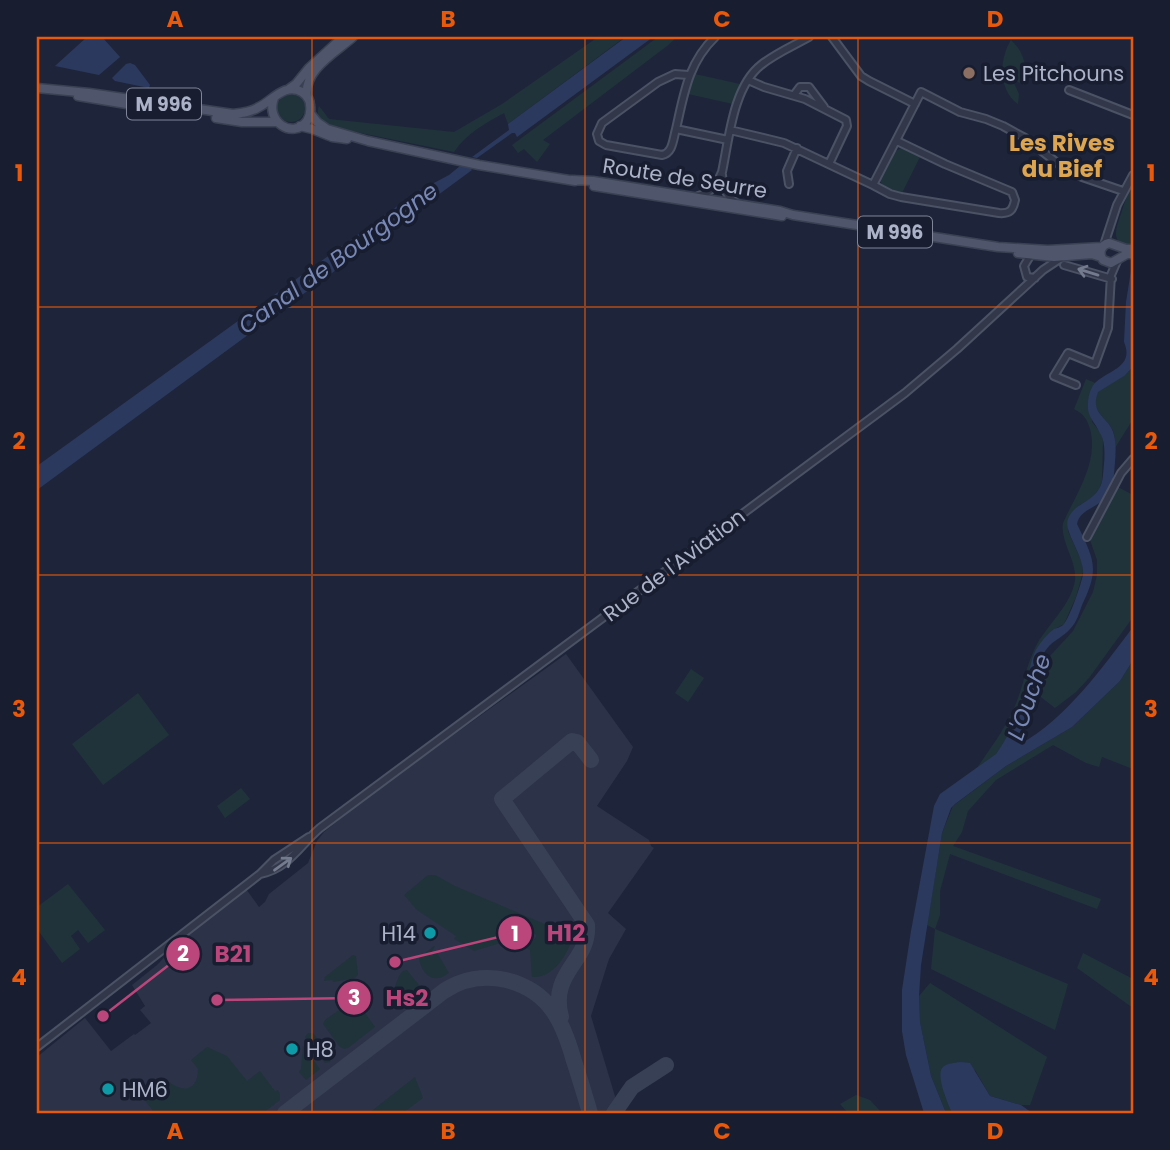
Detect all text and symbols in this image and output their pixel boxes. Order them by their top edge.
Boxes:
text: A [167,3,184,35]
text: B [440,3,456,35]
text: C [713,3,731,35]
text: D [987,3,1003,35]
place label: Les Pitchouns [983,59,1124,88]
marker: Les Pitchouns [961,65,977,81]
road number: M 996 [127,88,201,120]
district label: Les Rives du Bief [1009,127,1115,185]
street label: Route de Seurre [601,151,769,205]
text: 1 [15,157,23,189]
text: 1 [1147,157,1155,189]
water label: Canal de Bourgogne [232,175,444,341]
road number: M 996 [858,216,932,248]
one-way arrow [1077,265,1099,278]
text: 2 [12,425,26,457]
text: 2 [1144,425,1158,457]
street label: Rue de l'Aviation [597,502,751,628]
water label: L'Ouche [999,650,1059,744]
text: 3 [12,693,26,725]
text: 3 [1144,693,1158,725]
one-way arrow [273,857,292,871]
callout: H12 [498,911,599,955]
text: H12 [547,917,585,949]
place label: H14 [382,919,416,948]
text: 1 [511,919,519,948]
marker: H14 [422,925,438,941]
callout: B21 [166,932,266,976]
text: B21 [215,938,251,970]
text: 2 [177,939,189,968]
text: 4 [11,961,27,993]
text: 4 [1143,961,1159,993]
callout: Hs2 [337,976,442,1020]
text: Hs2 [386,982,428,1014]
text: 3 [348,983,360,1012]
place label: H8 [306,1035,334,1064]
marker: H8 [284,1041,300,1057]
place label: HM6 [122,1075,168,1104]
marker: HM6 [100,1081,116,1097]
text: A [167,1115,184,1147]
text: B [440,1115,456,1147]
text: C [713,1115,731,1147]
text: D [987,1115,1003,1147]

